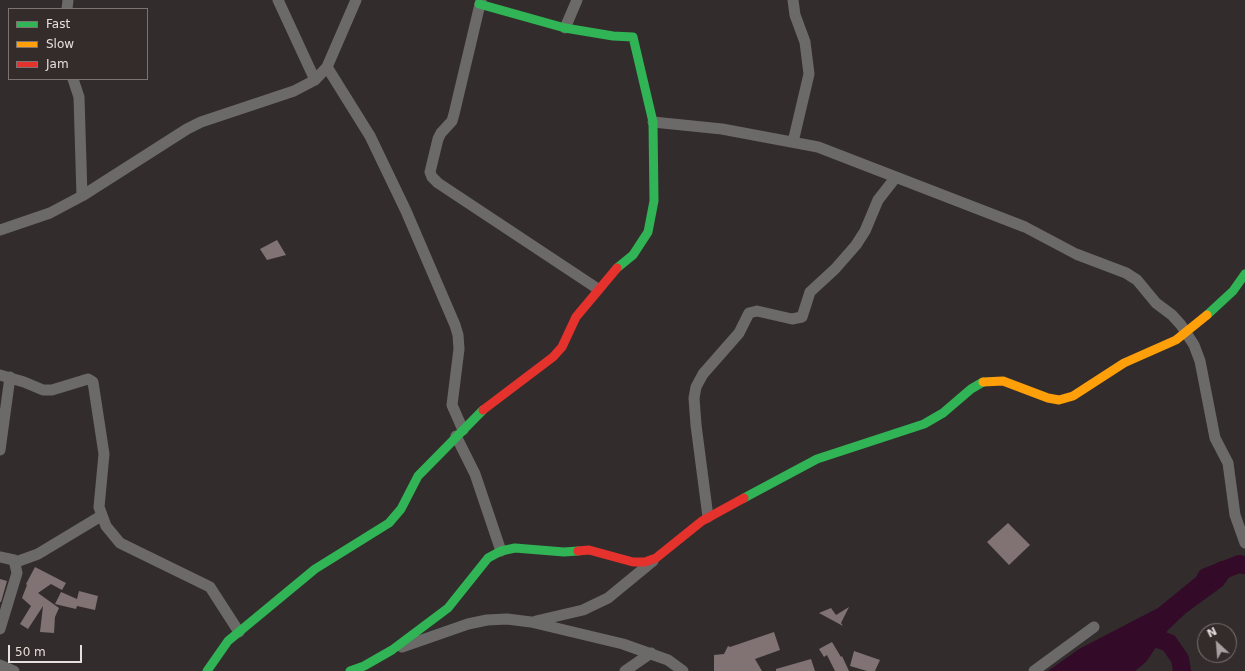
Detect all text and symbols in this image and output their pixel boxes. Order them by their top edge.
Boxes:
legend [8,8,148,80]
text: Fast [46,17,70,31]
text: Slow [46,37,74,51]
text: Jam [46,57,69,71]
north arrow [1197,623,1237,663]
text: N [1205,625,1219,641]
scale bar [10,637,84,663]
text: 50 m [15,645,46,659]

